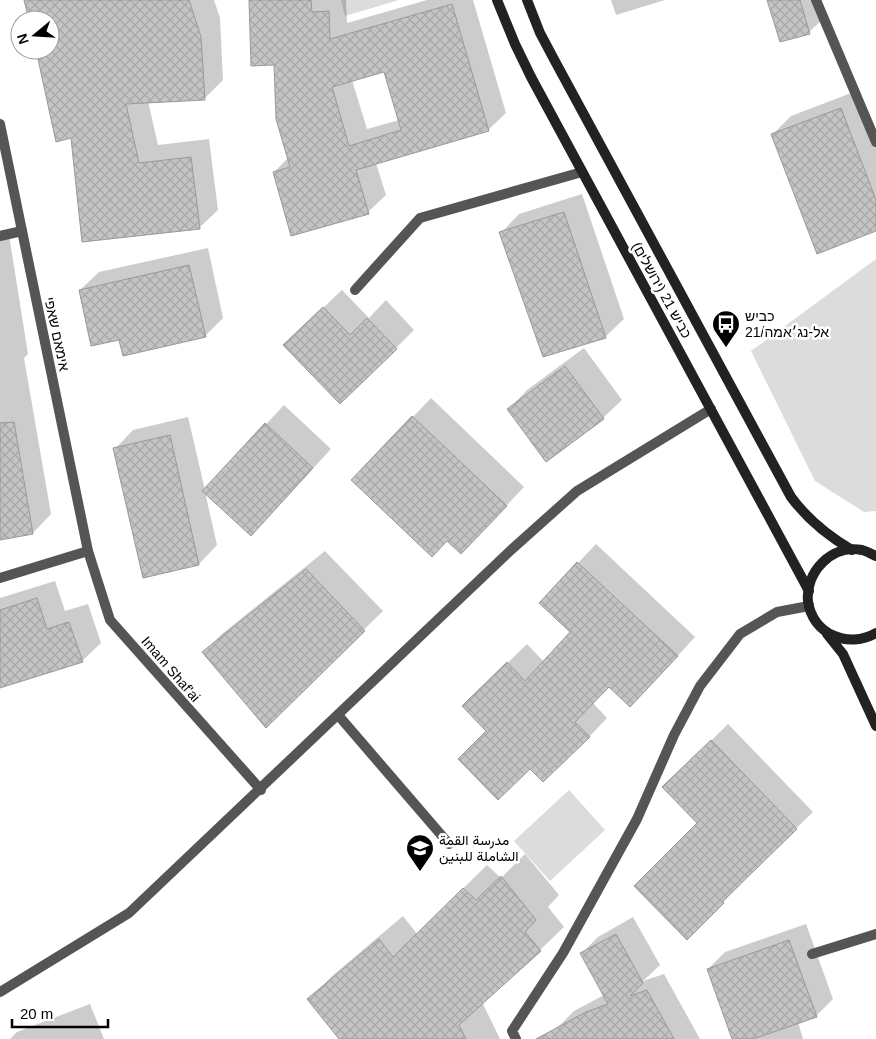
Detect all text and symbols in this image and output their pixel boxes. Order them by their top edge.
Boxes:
north arrow [10,10,60,60]
text: N [13,32,32,46]
street label: כביש 21 (ירושלים) [629,239,695,341]
street label: אימאם שאפי [41,296,73,373]
place label: כביש 21/אל-נג׳אמה [745,308,829,340]
bus stop icon: כביש 21/אל-נג׳אמה [711,309,741,348]
street label: Imam Shaf'ai [138,633,204,705]
place label: مدرسة القمة الشاملة للبنين [439,832,519,865]
school or university icon: مدرسة القمة الشاملة للبنين [405,833,435,872]
scale bar [12,996,109,1028]
text: 20 m [20,1005,53,1022]

